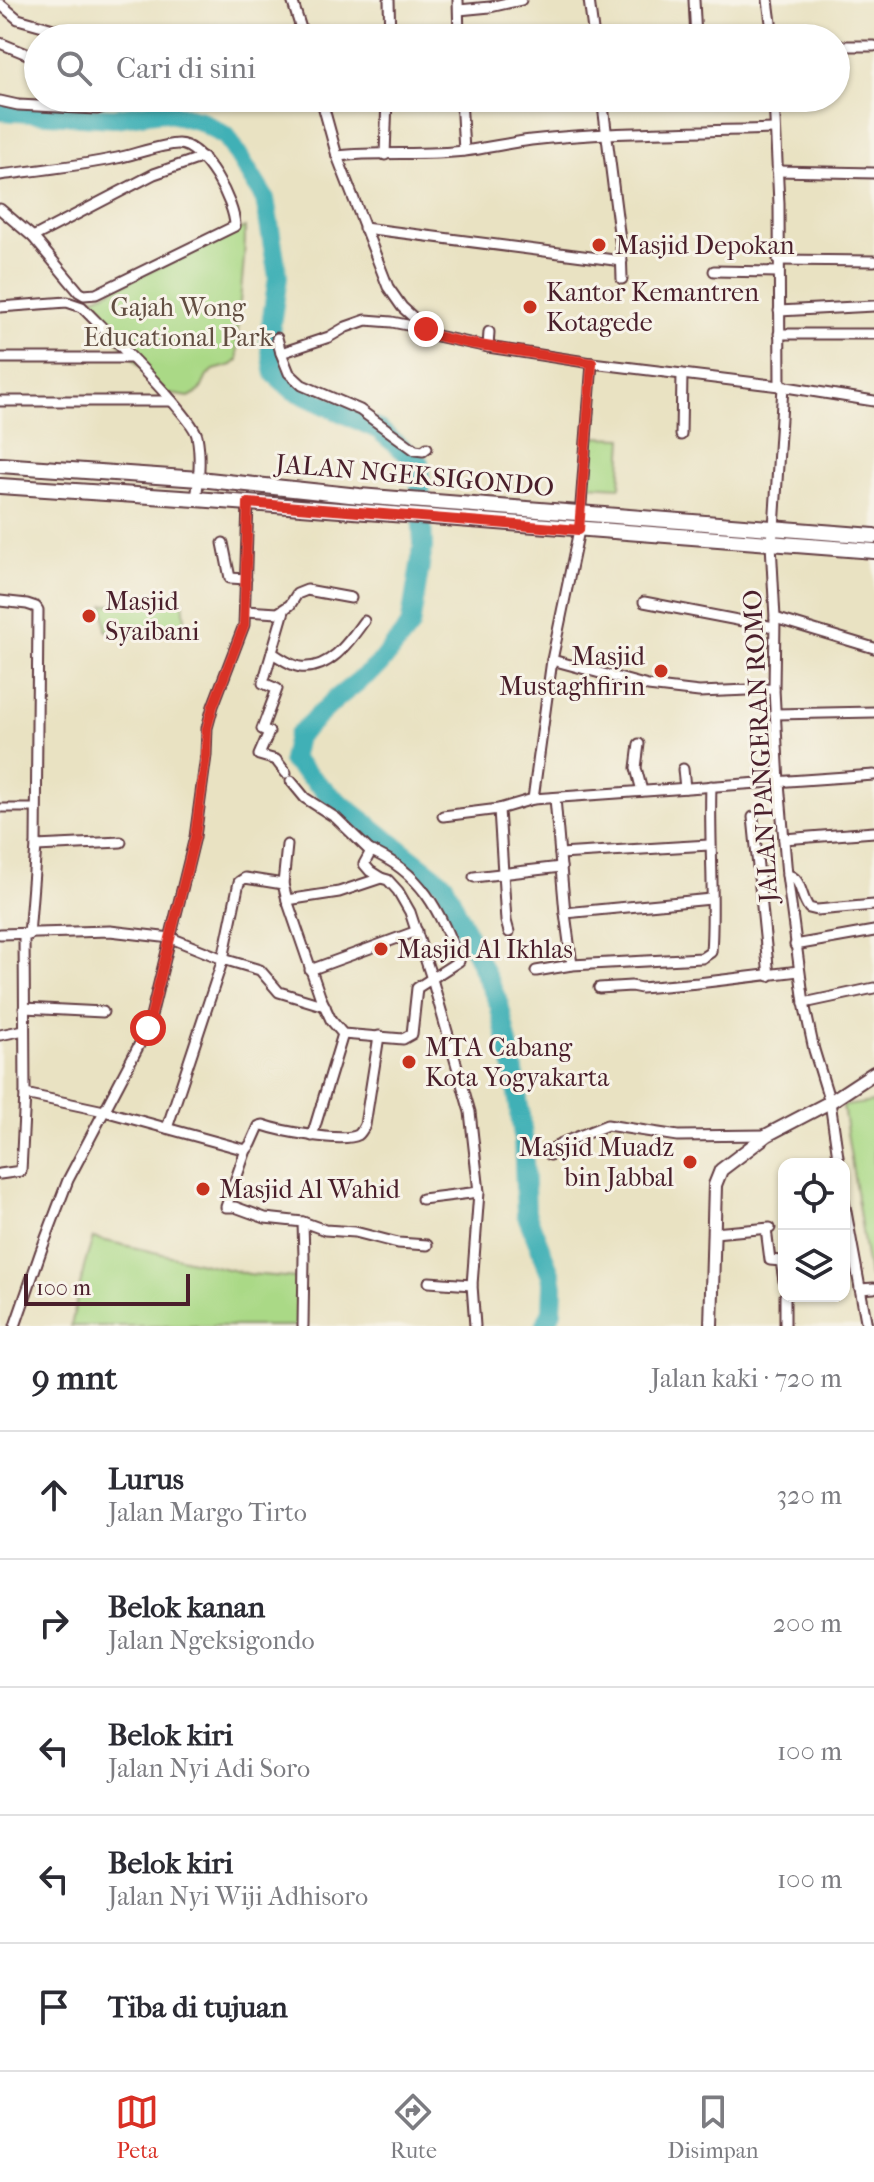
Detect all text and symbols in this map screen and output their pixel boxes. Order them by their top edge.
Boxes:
search box [24,24,850,112]
icon: search [52,46,96,90]
text: Cari di sini [116,51,256,86]
place label: Masjid Depokan [615,230,795,261]
marker: Masjid Depokan [590,236,608,254]
place label: Kantor Kemantren Kotagede [546,277,759,338]
park label: Gajah Wong Educational Park [83,292,273,353]
marker: Kantor Kemantren Kotagede [521,298,539,316]
route end [408,311,444,347]
street label: JALAN NGEKSIGONDO [273,448,555,503]
place label: Masjid Syaibani [105,586,200,647]
street label: JALAN PANGERAN ROMO [737,589,784,905]
marker: Masjid Syaibani [80,607,98,625]
place label: Masjid Mustaghfirin [499,641,646,702]
marker: Masjid Mustaghfirin [652,662,670,680]
place label: Masjid Al Ikhlas [397,934,573,965]
marker: Masjid Al Ikhlas [372,940,390,958]
route start [130,1010,166,1046]
place label: MTA Cabang Kota Yogyakarta [425,1032,610,1093]
marker: MTA Cabang Kota Yogyakarta [400,1053,418,1071]
place label: Masjid Muadz bin Jabbal [519,1132,674,1193]
marker: Masjid Muadz bin Jabbal [681,1153,699,1171]
map controls [778,1158,850,1302]
button: locate [778,1158,850,1230]
place label: Masjid Al Wahid [219,1174,401,1205]
marker: Masjid Al Wahid [194,1180,212,1198]
button: layers [778,1230,850,1302]
scale bar [24,1270,190,1306]
text: 100 m [36,1275,91,1301]
text: 9 mnt [32,1358,117,1398]
text: Jalan kaki · 720 m [651,1363,842,1394]
text: Lurus [108,1462,184,1497]
icon: ahead [32,1473,76,1517]
text: 320 m [776,1480,842,1511]
text: Jalan Margo Tirto [108,1497,307,1528]
text: Belok kanan [108,1590,265,1625]
icon: right [32,1601,76,1645]
text: 200 m [773,1608,842,1639]
text: Jalan Ngeksigondo [108,1625,315,1656]
text: Belok kiri [108,1718,233,1753]
icon: left [32,1729,76,1773]
text: 100 m [777,1736,842,1767]
text: Jalan Nyi Adi Soro [108,1753,310,1784]
text: Belok kiri [108,1846,233,1881]
icon: left [32,1857,76,1901]
text: 100 m [777,1864,842,1895]
text: Jalan Nyi Wiji Adhisoro [108,1881,368,1912]
icon: arrive [32,1985,76,2029]
text: Tiba di tujuan [108,1990,288,2025]
tab: Peta [115,2090,159,2164]
tab: Rute [390,2090,437,2164]
tab: Disimpan [668,2090,759,2164]

